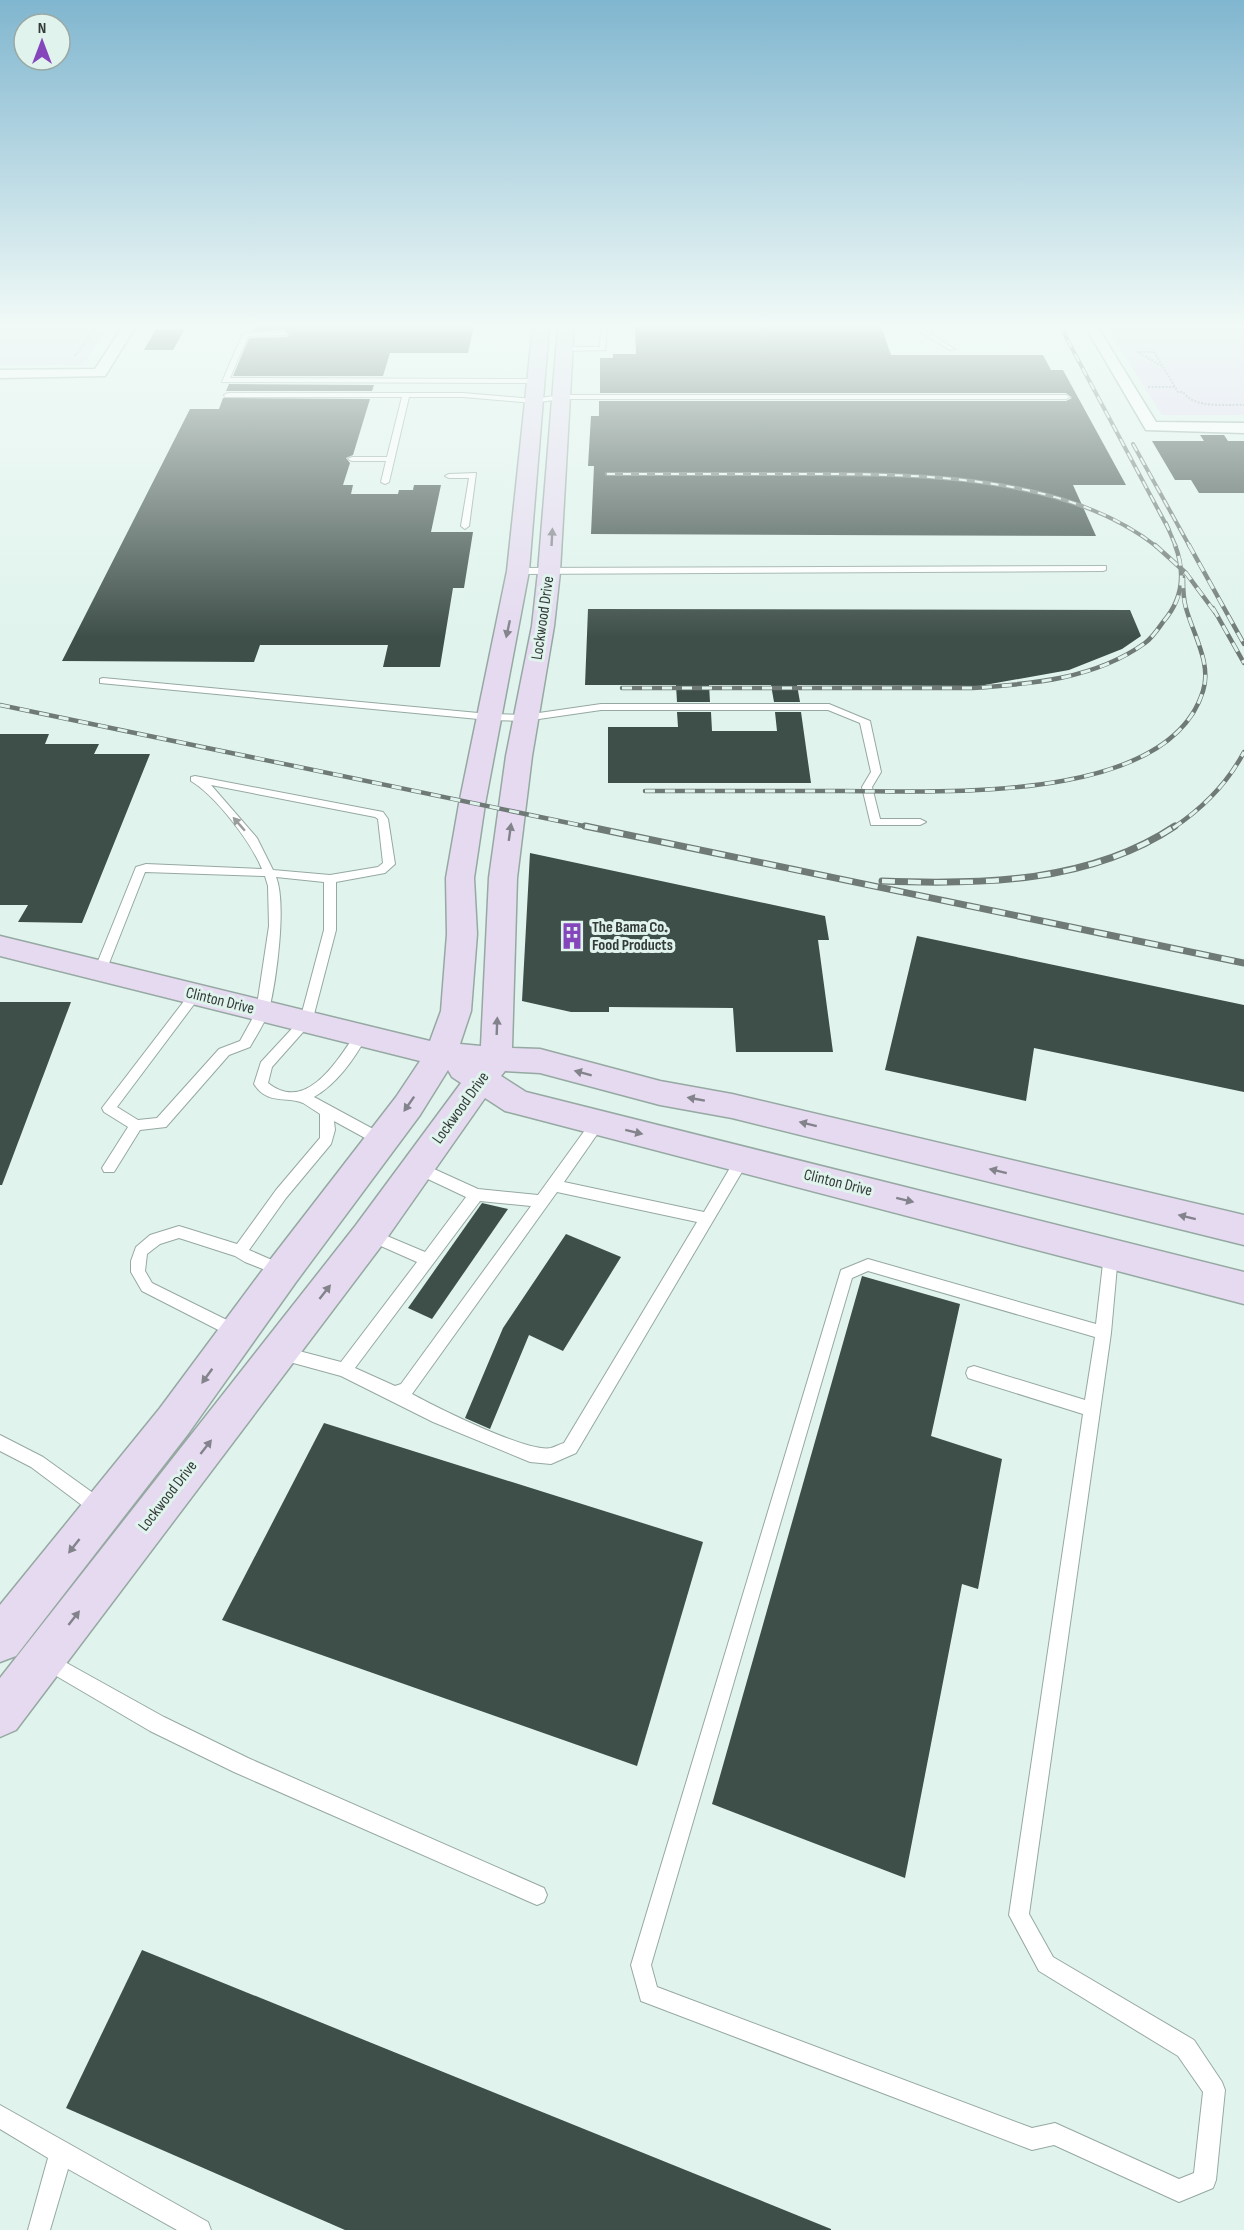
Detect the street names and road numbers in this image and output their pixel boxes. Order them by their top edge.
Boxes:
street label: Lockwood Drive [528,575,558,661]
street label: Clinton Drive [184,983,256,1019]
street label: Lockwood Drive [429,1068,493,1148]
street label: Clinton Drive [802,1165,874,1201]
street label: Lockwood Drive [135,1457,201,1535]

